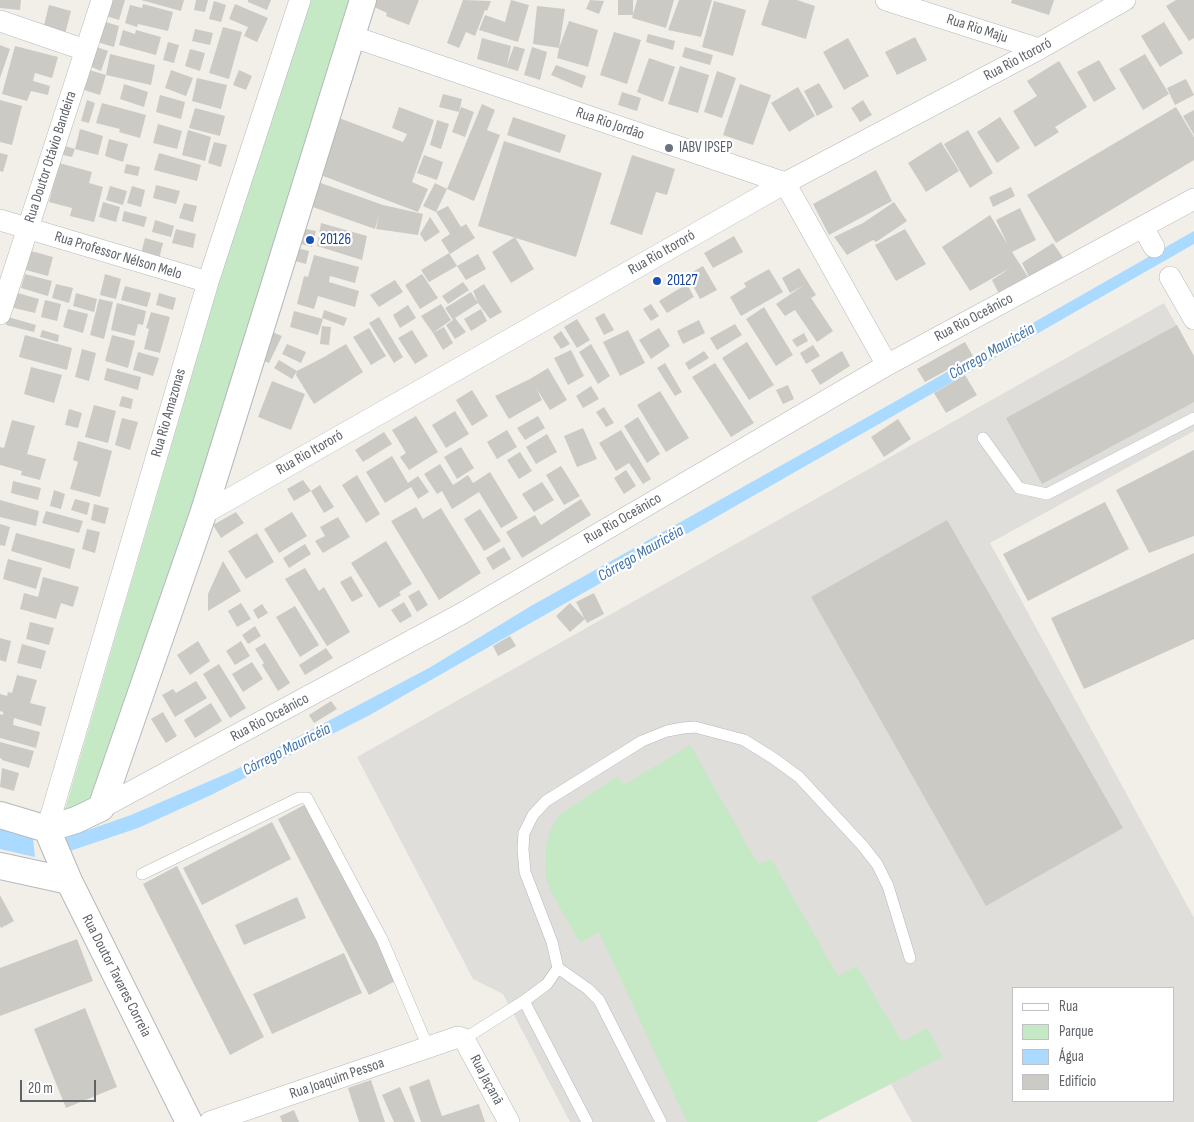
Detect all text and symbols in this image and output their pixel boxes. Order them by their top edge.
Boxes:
street label: Rua Rio Maju [944,11,1010,47]
street label: Rua Rio Itororó [981,35,1055,85]
street label: Rua Doutor Otávio Bandeira [21,89,81,225]
street label: Rua Rio Jordão [573,104,647,144]
place label: IABV IPSEP [679,139,733,157]
marker: IABV IPSEP [663,142,675,154]
street label: Rua Rio Itororó [625,227,699,279]
street label: Rua Professor Nélson Melo [52,228,184,284]
place label: 20126 [320,231,351,249]
marker: 20126 [304,234,316,246]
place label: 20127 [667,272,697,290]
marker: 20127 [651,275,663,287]
street label: Rua Rio Oceânico [932,290,1016,346]
water label: Córrego Mauricéia [946,320,1038,384]
street label: Rua Rio Amazonas [148,367,190,459]
street label: Rua Rio Itororó [273,427,347,479]
street label: Rua Rio Oceânico [581,490,665,548]
water label: Córrego Mauricéia [595,522,687,586]
street label: Rua Rio Oceânico [228,690,312,746]
water label: Córrego Mauricéia [240,720,334,780]
street label: Rua Doutor Tavares Correia [77,912,155,1040]
legend [1012,987,1174,1102]
text: Rua [1059,997,1078,1016]
text: Parque [1059,1022,1094,1041]
text: Água [1059,1047,1084,1066]
street label: Rua Jaçanã [465,1052,507,1108]
street label: Rua Joaquim Pessoa [287,1054,387,1104]
scale bar [22,1070,99,1102]
text: Edifício [1059,1072,1096,1091]
text: 20 m [28,1079,53,1098]

